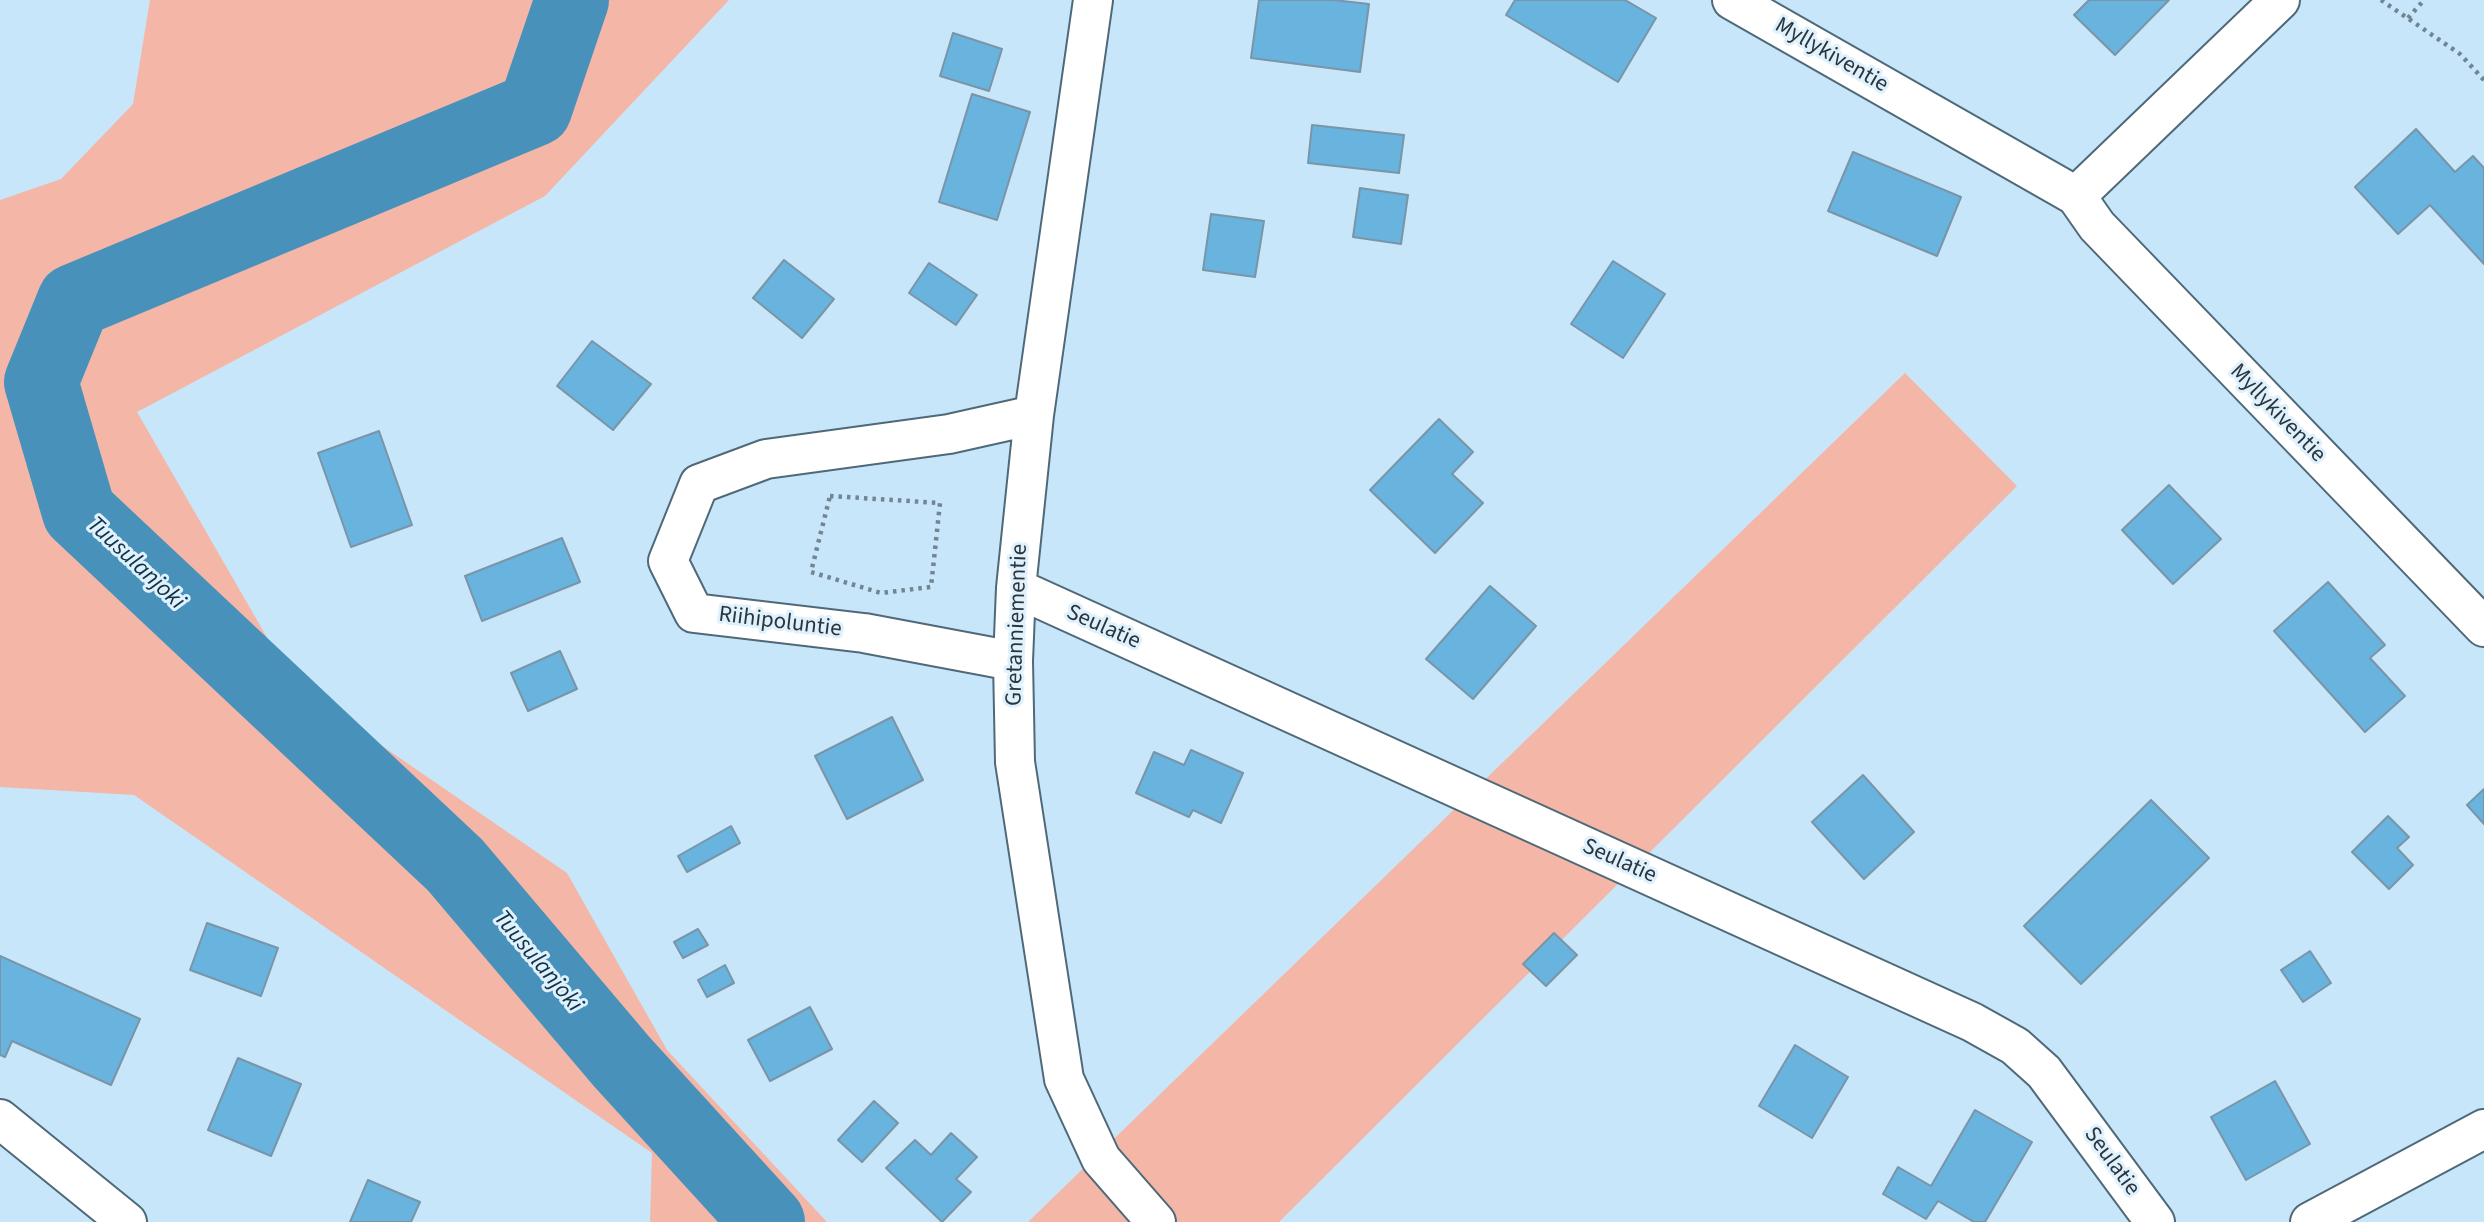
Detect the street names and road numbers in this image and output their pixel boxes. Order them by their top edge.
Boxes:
street label: Myllykiventie [1769,12,1893,100]
street label: Myllykiventie [2223,359,2331,469]
street label: Gretanniementie [1001,544,1035,706]
street label: Seulatie [1062,599,1144,657]
street label: Riihipoluntie [717,602,843,644]
street label: Seulatie [1578,833,1660,891]
street label: Seulatie [2077,1122,2145,1202]

